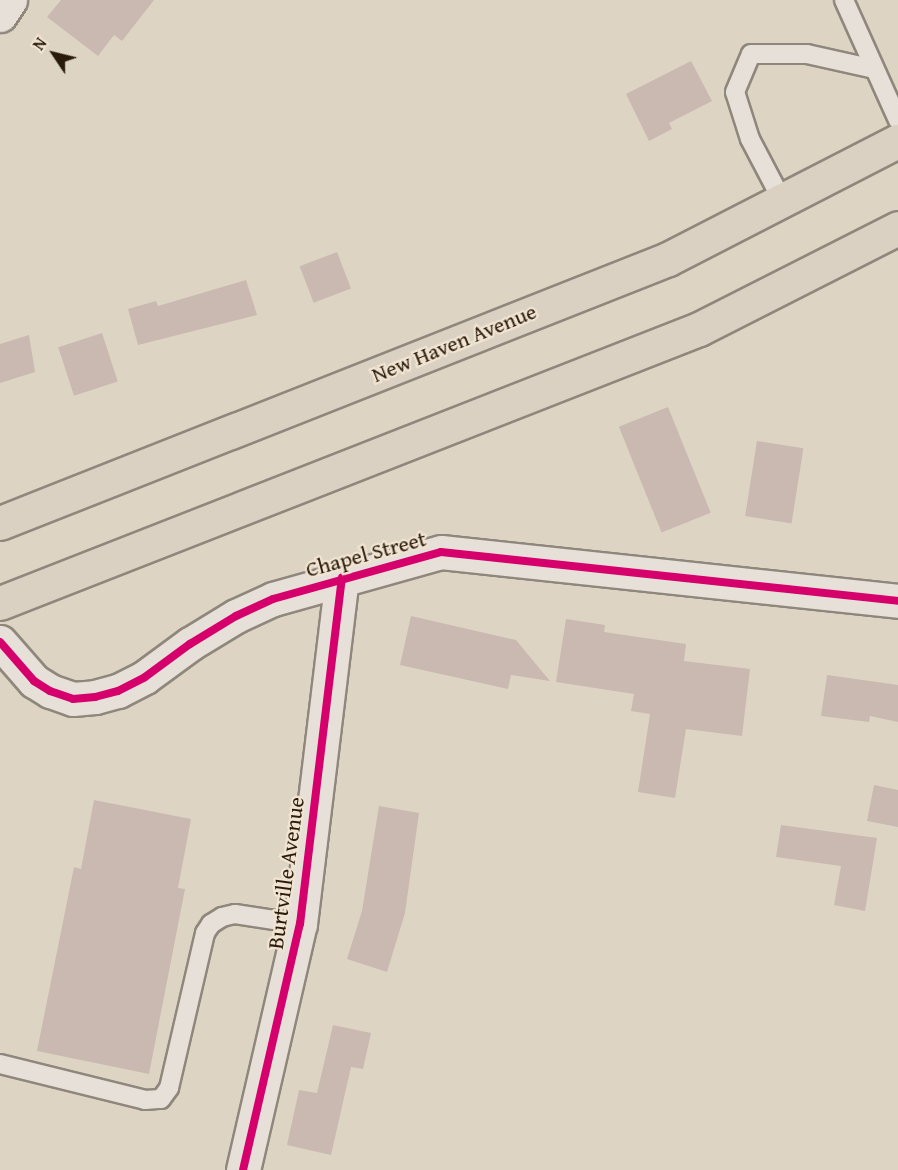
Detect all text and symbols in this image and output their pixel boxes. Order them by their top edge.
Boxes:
north arrow [24,24,84,84]
text: N [26,32,52,55]
street label: New Haven Avenue [368,298,540,388]
street label: Chapel Street [303,525,429,583]
street label: Burtville Avenue [262,795,310,951]

